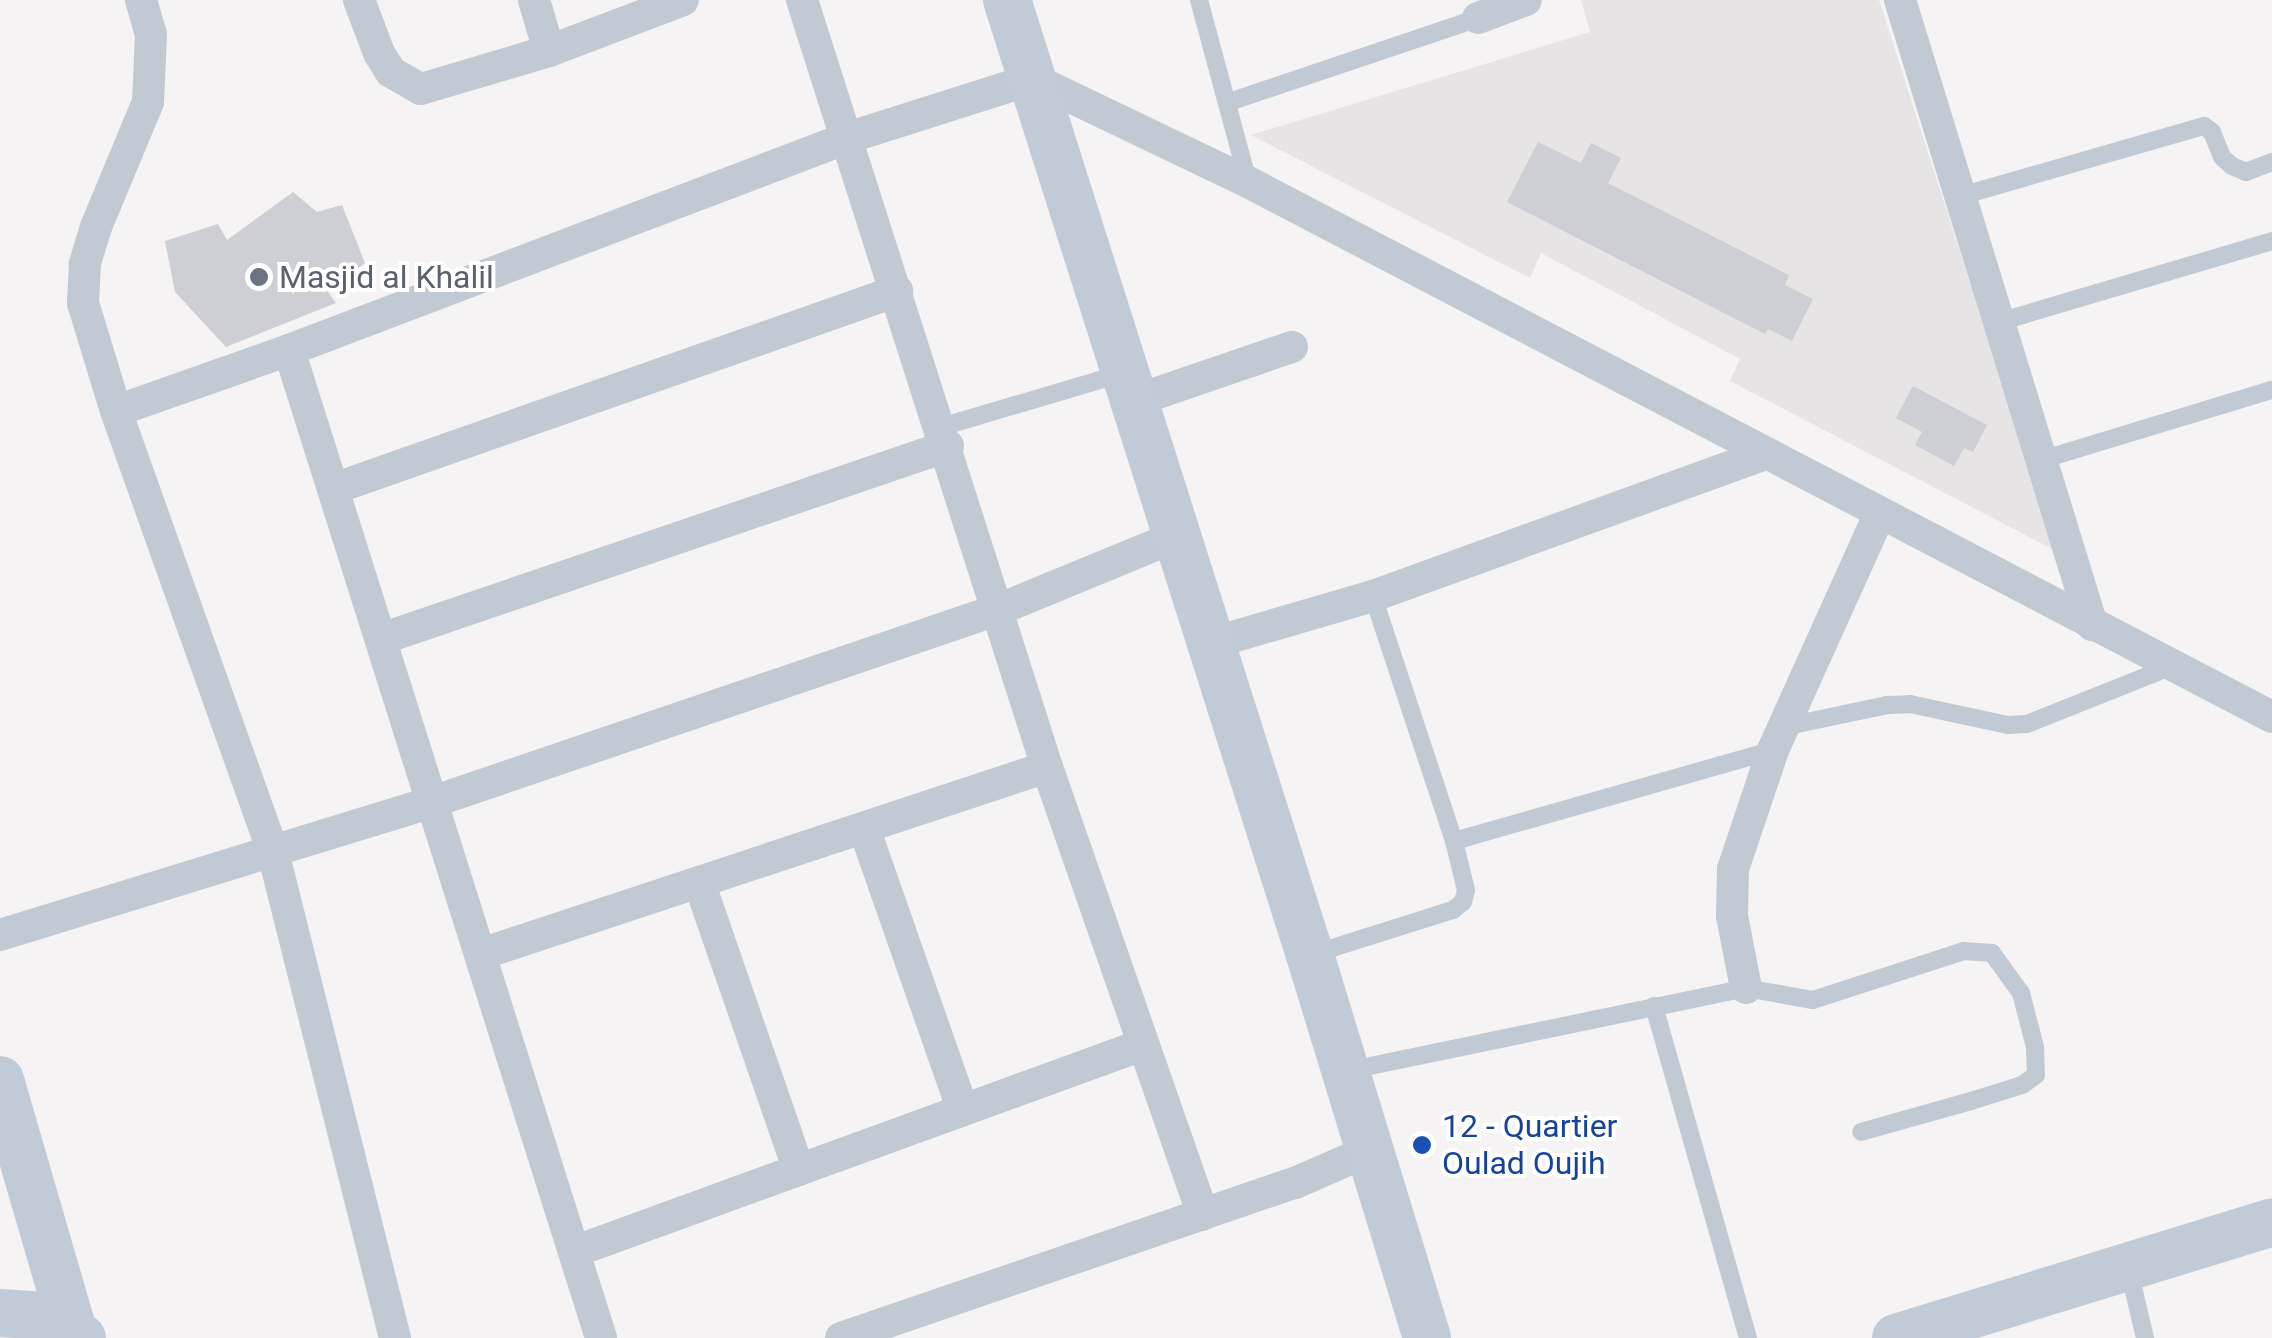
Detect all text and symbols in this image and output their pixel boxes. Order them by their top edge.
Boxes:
place label: Masjid al Khalil [279,258,494,296]
marker: Masjid al Khalil [248,266,270,288]
place label: 12 - Quartier Oulad Oujih [1442,1108,1617,1183]
marker: 12 - Quartier Oulad Oujih [1411,1134,1433,1156]

